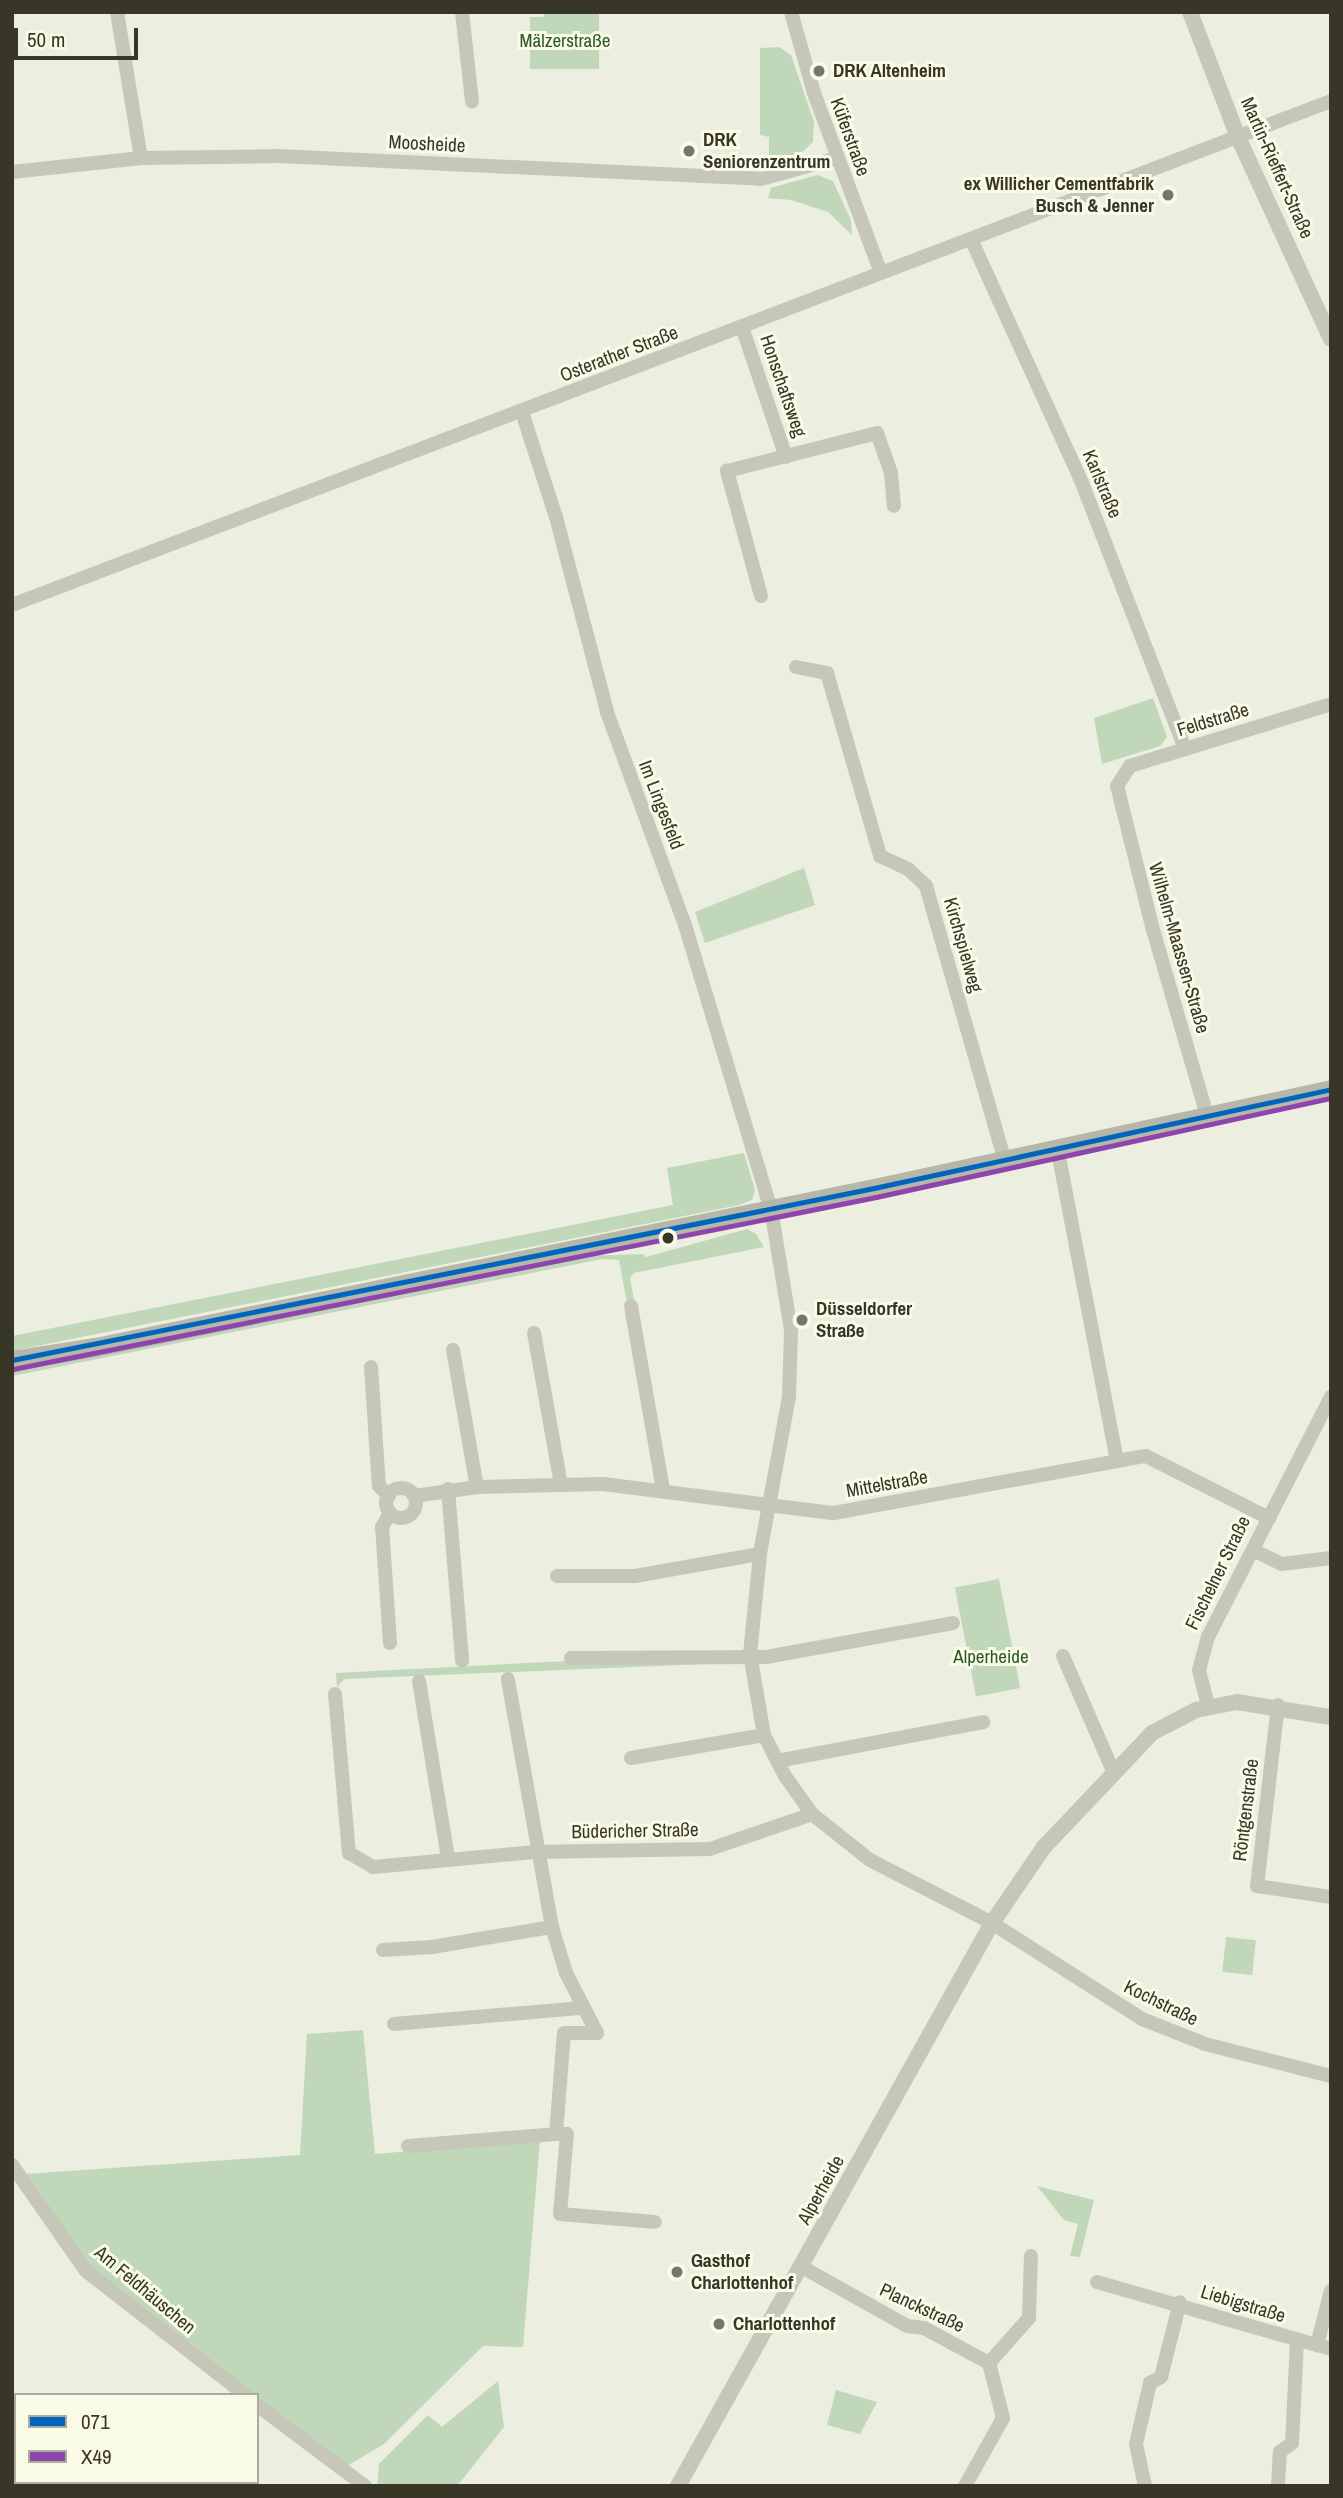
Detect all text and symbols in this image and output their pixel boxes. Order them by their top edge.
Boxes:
scale bar [18,14,142,58]
text: 50 m [27,25,65,54]
park label: Mälzerstraße [520,30,610,52]
place label: DRK Altenheim [833,60,946,82]
marker: DRK Altenheim [811,63,827,79]
street label: Martin-Rieffert-Straße [1236,94,1318,242]
street label: Küferstraße [825,95,875,179]
place label: DRK Seniorenzentrum [703,129,830,173]
street label: Moosheide [388,131,466,157]
marker: DRK Seniorenzentrum [681,143,697,159]
place label: ex Willicher Cementfabrik Busch & Jenner [964,173,1154,217]
marker: ex Willicher Cementfabrik Busch & Jenner [1160,187,1176,203]
street label: Osterather Straße [557,321,681,387]
street label: Honschaftsweg [755,332,811,440]
street label: Karlstraße [1077,446,1127,522]
street label: Feldstraße [1174,698,1252,742]
street label: Im Lingesfeld [634,757,688,853]
street label: Wilhelm-Maassen-Straße [1144,860,1214,1036]
street label: Kirchspielweg [939,895,987,995]
unlabelled marker [661,1231,675,1245]
place label: Düsseldorfer Straße [816,1298,912,1342]
marker: Düsseldorfer Straße [794,1312,810,1328]
street label: Mittelstraße [845,1466,929,1502]
street label: Fischelner Straße [1181,1512,1255,1634]
park label: Alperheide [953,1646,1029,1668]
street label: Röntgenstraße [1228,1757,1264,1863]
street label: Büdericher Straße [571,1818,699,1844]
street label: Kochstraße [1120,1975,1202,2031]
street label: Alperheide [793,2152,849,2228]
street label: Am Feldhäuschen [90,2241,200,2339]
place label: Gasthof Charlottenhof [691,2250,793,2294]
marker: Gasthof Charlottenhof [669,2264,685,2280]
street label: Planckstraße [876,2278,968,2338]
street label: Liebigstraße [1198,2280,1288,2328]
place label: Charlottenhof [733,2313,835,2335]
marker: Charlottenhof [711,2316,727,2332]
legend [14,2393,259,2484]
text: 071 [81,2407,110,2436]
text: X49 [81,2442,112,2471]

